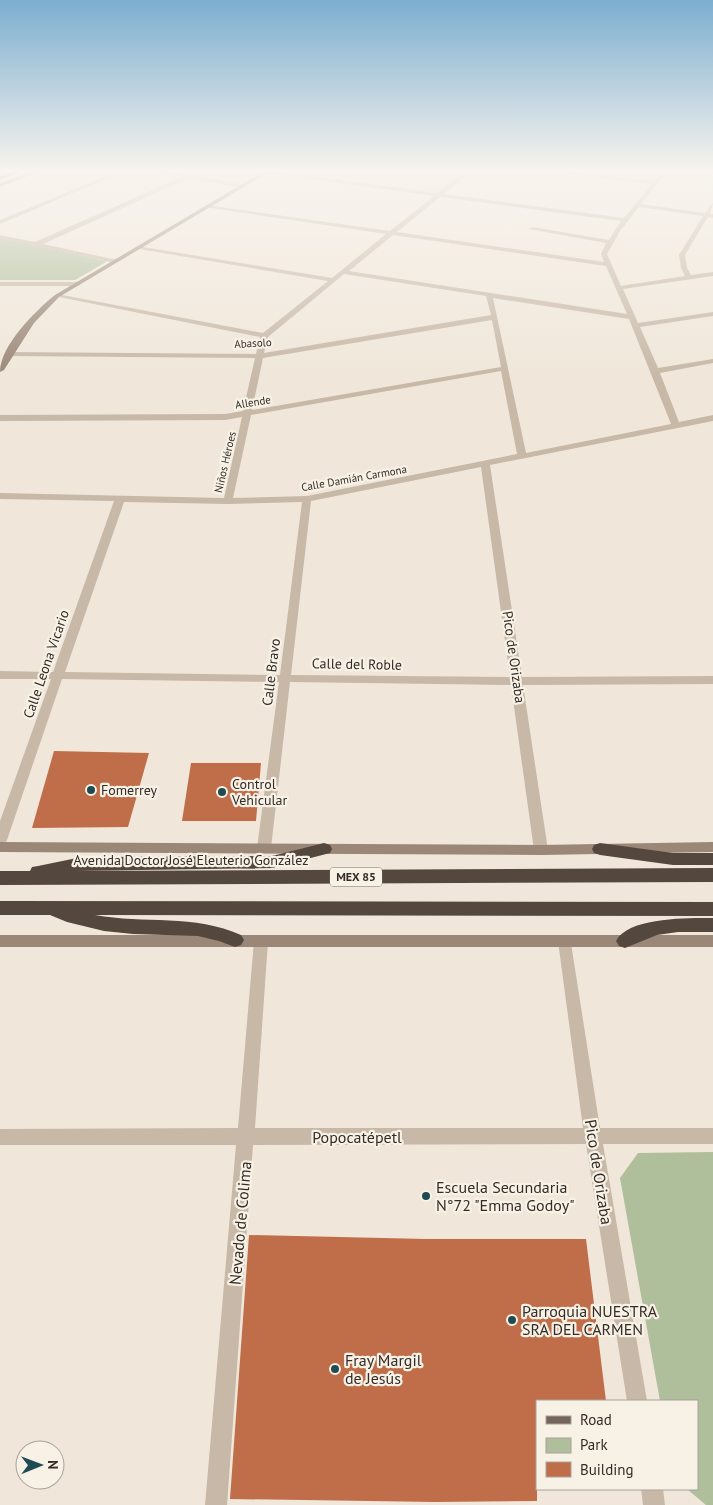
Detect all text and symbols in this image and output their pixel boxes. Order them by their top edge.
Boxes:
street label: Abasolo [234,335,272,351]
street label: Allende [234,392,272,412]
street label: Niños Héroes [211,430,239,494]
street label: Calle Damián Carmona [300,462,408,494]
street label: Calle Leona Vicario [19,607,73,721]
street label: Pico de Orizaba [499,610,529,704]
street label: Calle Bravo [258,637,284,707]
street label: Calle del Roble [312,654,402,674]
place label: Control Vehicular [231,775,288,809]
place label: Fomerrey [101,781,158,799]
marker: Fomerrey [85,784,97,796]
marker: Control Vehicular [216,786,228,798]
street label: Avenida Doctor José Eleuterio González [74,851,308,869]
road number: MEX 85 [330,868,382,886]
street label: Pico de Orizaba [581,1118,617,1226]
street label: Popocatépetl [312,1127,402,1147]
street label: Nevado de Colima [225,1161,255,1285]
place label: Escuela Secundaria N°72 "Emma Godoy" [436,1177,575,1215]
marker: Escuela Secundaria N°72 "Emma Godoy" [420,1190,432,1202]
place label: Parroquia NUESTRA SRA DEL CARMEN [522,1301,658,1339]
marker: Parroquia NUESTRA SRA DEL CARMEN [506,1314,518,1326]
place label: Fray Margil de Jesús [345,1350,422,1388]
marker: Fray Margil de Jesús [329,1363,341,1375]
legend [536,1400,698,1490]
text: Road [580,1410,612,1429]
text: Park [580,1435,608,1454]
north arrow [15,1440,65,1490]
text: N [44,1460,62,1470]
text: Building [580,1460,634,1479]

